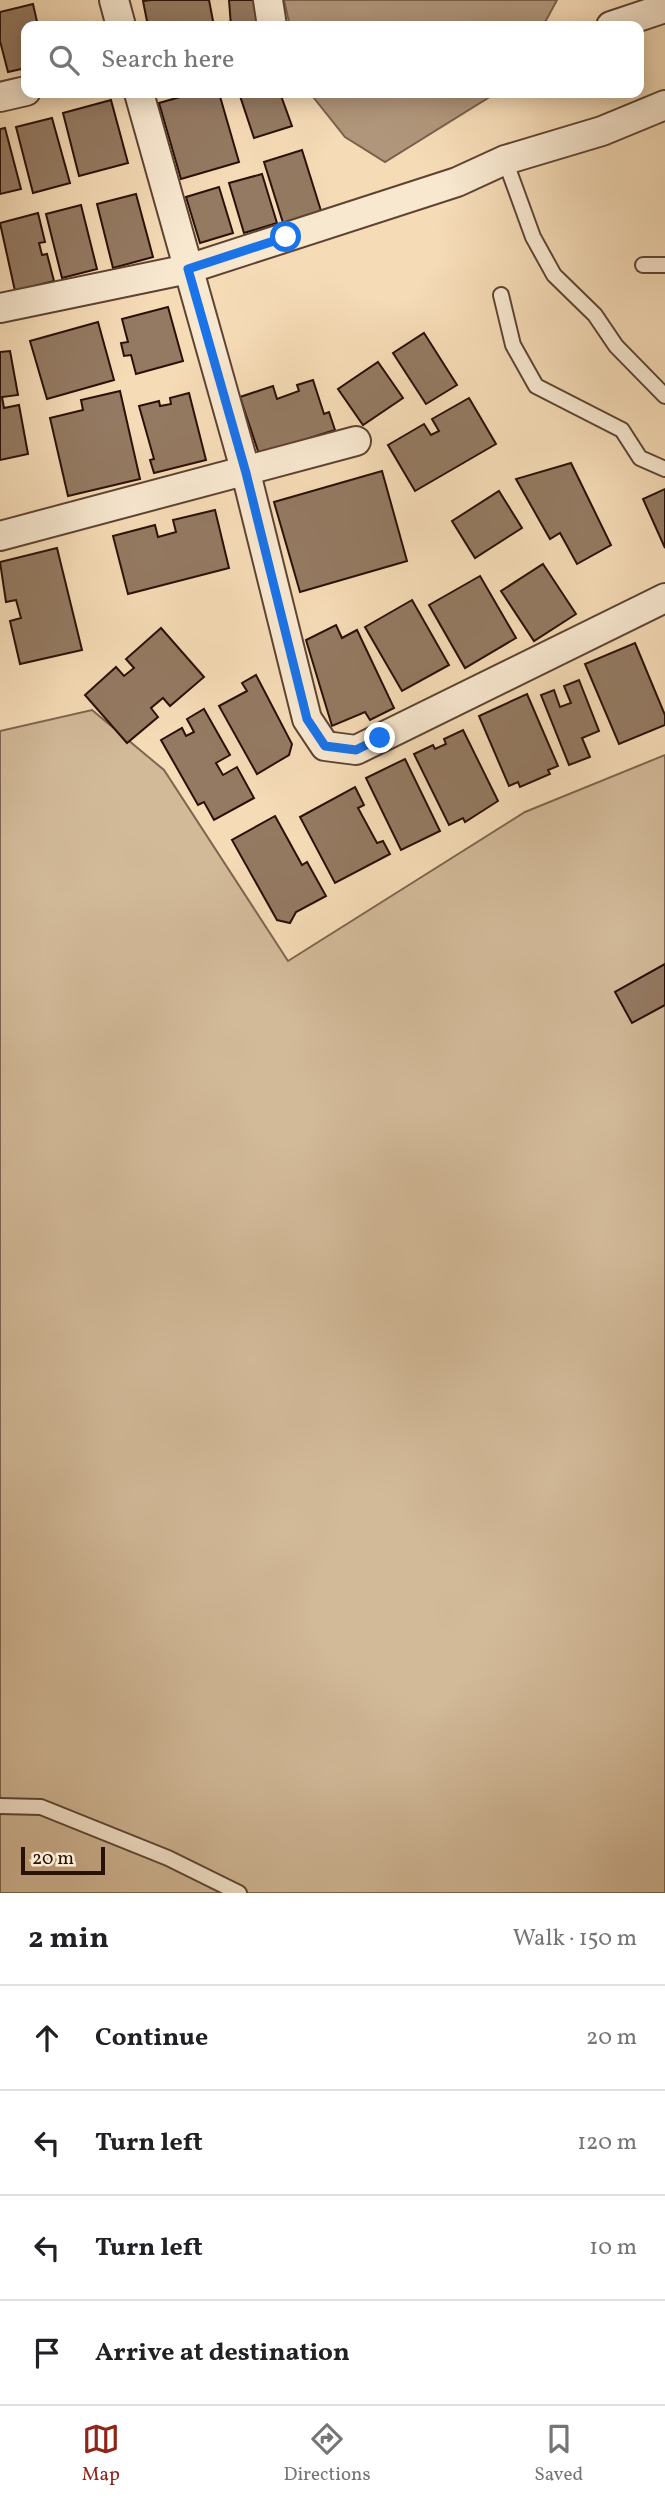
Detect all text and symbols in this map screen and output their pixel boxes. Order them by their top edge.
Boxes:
search box [21,21,644,98]
icon: search [45,41,83,79]
text: Search here [101,42,234,78]
route start [270,221,301,252]
route end [364,722,395,753]
scale bar [21,1844,105,1876]
text: 20 m [32,1846,74,1872]
text: 2 min [28,1918,109,1960]
text: Walk · 150 m [513,1923,637,1955]
icon: ahead [28,2019,66,2057]
text: Continue [95,2020,208,2056]
text: 20 m [586,2022,637,2054]
icon: left [28,2124,66,2162]
text: Turn left [95,2125,203,2161]
text: 120 m [577,2127,637,2159]
icon: left [28,2229,66,2267]
text: Turn left [95,2230,203,2266]
text: 10 m [589,2232,637,2264]
icon: arrive [28,2334,66,2372]
text: Arrive at destination [95,2335,350,2371]
tab: Map [82,2420,120,2488]
tab: Directions [284,2420,371,2488]
tab: Saved [534,2420,583,2488]

